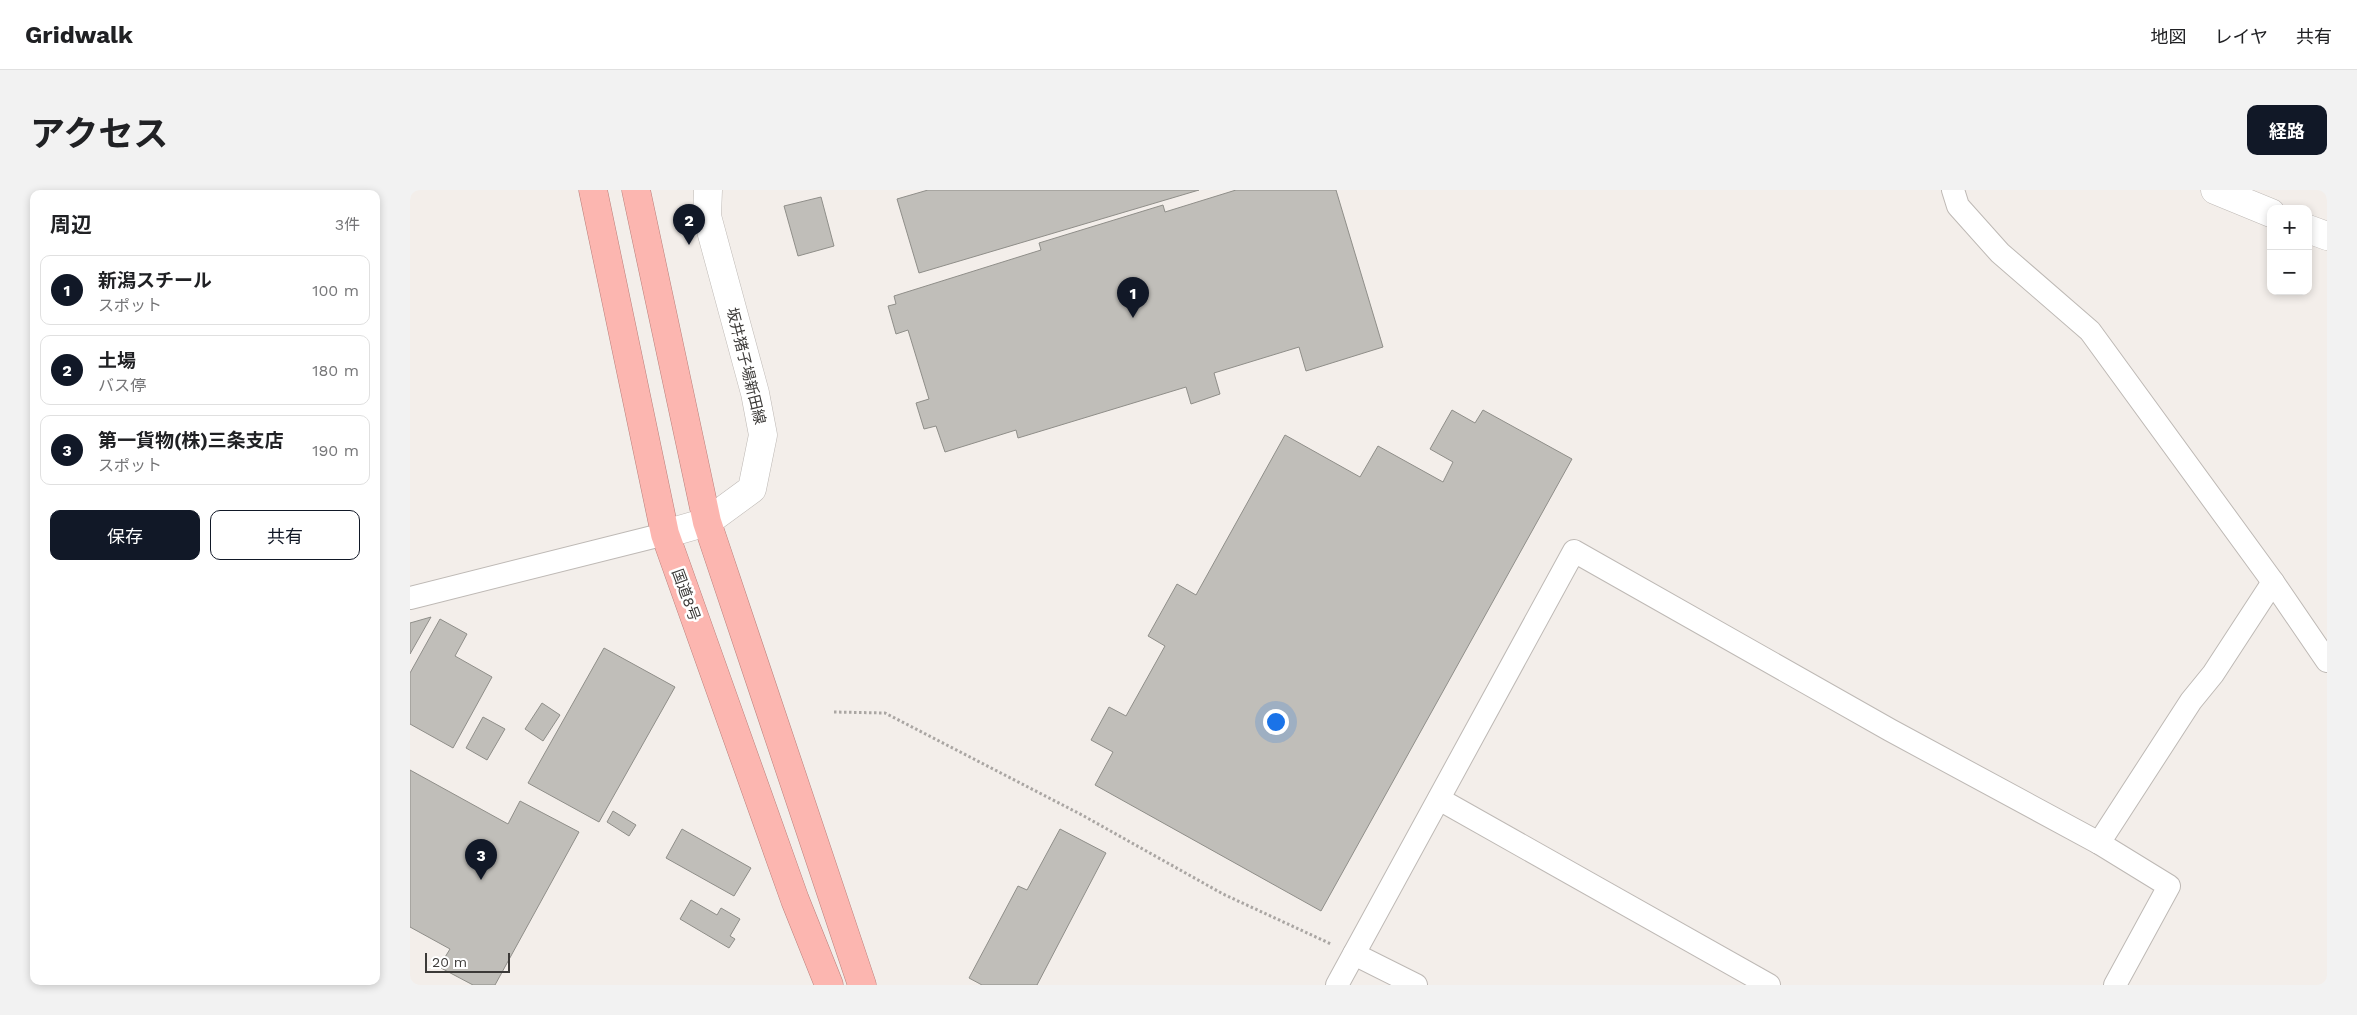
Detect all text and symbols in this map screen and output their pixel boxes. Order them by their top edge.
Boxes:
text: Gridwalk [25,21,133,49]
text: 地図 [2151,26,2187,47]
text: レイヤ [2215,26,2268,47]
text: 共有 [2296,26,2332,47]
button: 経路 [2247,105,2327,155]
text: アクセス [30,113,168,155]
pin: 2 [673,204,705,245]
map controls [2267,205,2312,295]
button: + [2267,205,2312,250]
text: 周辺 [50,212,92,237]
text: 3件 [335,215,360,234]
button: − [2267,250,2312,295]
text: 新潟スチール [98,269,212,292]
pin: 1 [1117,277,1149,318]
text: 1 [64,281,70,300]
text: 100 m [312,281,359,300]
text: スポット [98,296,162,315]
street label: 坂井猪子場新田線 [723,306,769,426]
text: 土場 [98,349,136,372]
text: 2 [62,361,72,380]
text: 180 m [312,361,359,380]
text: バス停 [98,376,146,395]
text: 第一貨物(株)三条支店 [98,429,284,452]
text: 3 [62,441,72,460]
text: 190 m [312,441,359,460]
text: スポット [98,456,162,475]
button: 保存 [50,510,200,560]
button: 共有 [210,510,360,560]
street label: 国道8号 [668,566,704,624]
your location [1263,709,1289,735]
pin: 3 [465,839,497,880]
scale bar [425,950,510,973]
text: 20 m [432,954,467,970]

